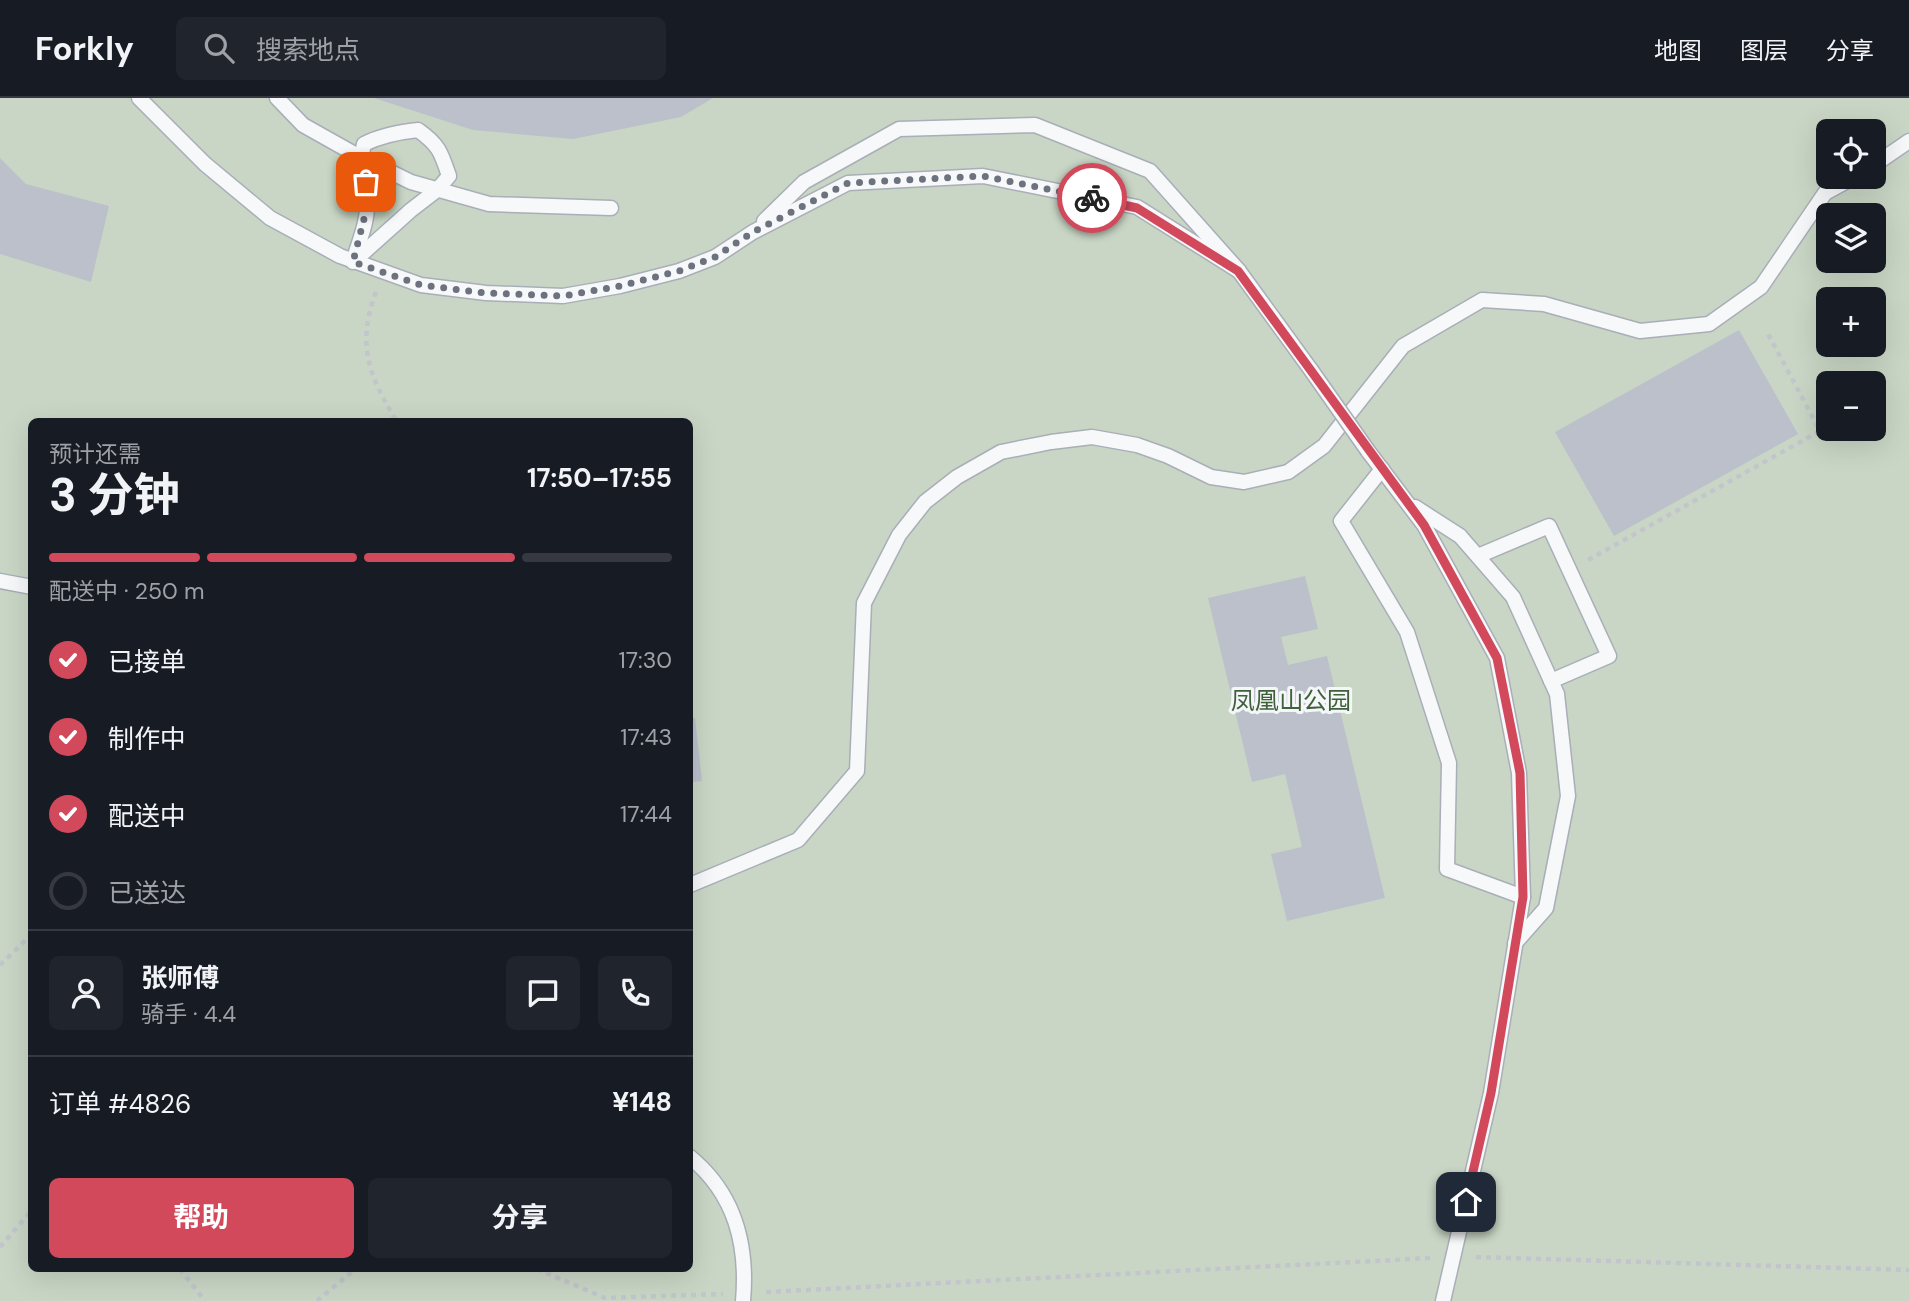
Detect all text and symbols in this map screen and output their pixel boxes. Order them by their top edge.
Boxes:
search box [176,17,666,80]
text: Forkly [35,27,134,70]
icon: search [200,29,238,67]
text: 搜索地点 [256,33,360,67]
text: 地图 [1654,35,1702,66]
text: 图层 [1740,35,1788,66]
text: 分享 [1826,35,1874,66]
map controls [1816,119,1886,441]
button: locate [1816,119,1886,189]
pin [336,152,396,212]
icon: bag [347,163,385,201]
courier [1057,163,1127,233]
icon: bike [1073,179,1111,217]
button: layers [1816,203,1886,273]
button: + [1816,287,1886,357]
button: − [1816,371,1886,441]
text: 预计还需 [49,439,141,469]
text: 17:50–17:55 [527,461,672,495]
text: 3 分钟 [49,465,180,525]
text: 配送中 · 250 m [49,576,204,606]
icon: check [49,641,87,679]
text: 已接单 [108,645,186,679]
text: 17:30 [619,645,672,675]
park label: 凤凰山公园 [1231,685,1351,716]
icon: check [49,718,87,756]
text: 制作中 [108,722,186,756]
text: 17:43 [620,722,672,752]
icon: check [49,795,87,833]
text: 配送中 [108,799,186,833]
text: 17:44 [620,799,672,829]
text: 已送达 [108,876,186,910]
button: person [49,956,123,1030]
button: chat [506,956,580,1030]
button: phone [598,956,672,1030]
text: 张师傅 [141,961,219,995]
text: 骑手 · 4.4 [141,999,236,1029]
text: ¥148 [612,1085,672,1119]
text: 订单 #4826 [49,1087,191,1121]
pin [1436,1172,1496,1232]
button: 帮助 [49,1178,354,1258]
button: 分享 [368,1178,672,1258]
icon: home [1447,1183,1485,1221]

